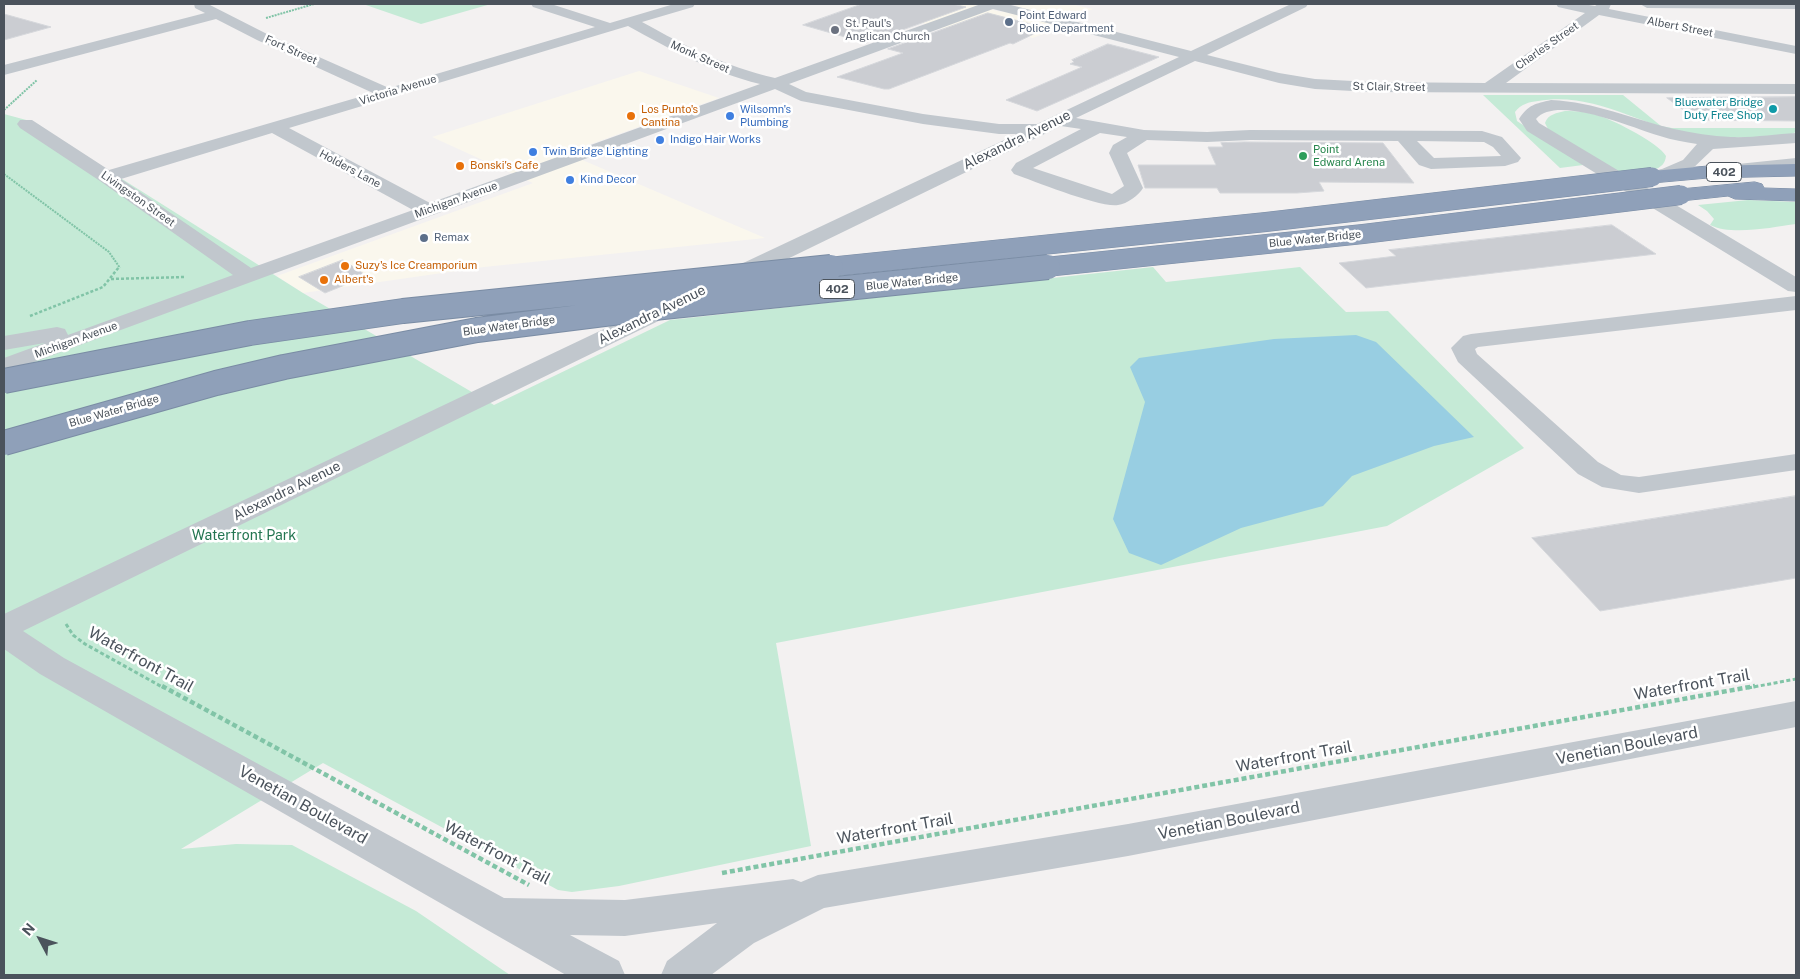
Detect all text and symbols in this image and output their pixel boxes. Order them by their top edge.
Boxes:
place label: Point Edward Police Department [1019,9,1114,35]
street label: Albert Street [1646,14,1714,40]
marker: Point Edward Police Department [1003,16,1015,28]
place label: St. Paul's Anglican Church [845,17,930,43]
street label: Charles Street [1513,19,1581,73]
marker: St. Paul's Anglican Church [829,24,841,36]
street label: Fort Street [263,33,319,67]
street label: Monk Street [668,38,732,76]
street label: Victoria Avenue [358,72,438,108]
street label: St Clair Street [1352,80,1426,94]
place label: Bluewater Bridge Duty Free Shop [1674,96,1763,122]
place label: Los Punto's Cantina [641,103,698,129]
place label: Wilsomn's Plumbing [740,103,791,129]
marker: Bluewater Bridge Duty Free Shop [1767,103,1779,115]
street label: Alexandra Avenue [960,107,1074,173]
marker: Los Punto's Cantina [625,110,637,122]
marker: Wilsomn's Plumbing [724,110,736,122]
place label: Indigo Hair Works [670,133,761,147]
marker: Indigo Hair Works [654,134,666,146]
place label: Point Edward Arena [1313,143,1385,169]
place label: Twin Bridge Lighting [543,145,648,159]
marker: Twin Bridge Lighting [527,146,539,158]
street label: Holders Lane [317,147,383,191]
marker: Point Edward Arena [1297,150,1309,162]
place label: Bonski's Cafe [470,159,538,173]
marker: Bonski's Cafe [454,160,466,172]
road number: 402 [1706,162,1742,182]
street label: Livingston Street [98,169,178,229]
place label: Kind Decor [580,173,636,187]
marker: Kind Decor [564,174,576,186]
street label: Michigan Avenue [413,179,499,221]
street label: Blue Water Bridge [1268,228,1362,250]
place label: Remax [434,231,469,245]
marker: Remax [418,232,430,244]
place label: Suzy's Ice Creamporium [355,259,477,273]
marker: Suzy's Ice Creamporium [339,260,351,272]
street label: Blue Water Bridge [865,271,959,293]
place label: Albert's [334,273,374,287]
marker: Albert's [318,274,330,286]
road number: 402 [820,280,854,298]
street label: Alexandra Avenue [595,282,709,348]
street label: Blue Water Bridge [462,313,556,339]
street label: Michigan Avenue [33,319,119,361]
street label: Blue Water Bridge [68,392,160,430]
street label: Alexandra Avenue [230,458,344,524]
park label: Waterfront Park [192,528,296,544]
street label: Waterfront Trail [85,623,197,697]
street label: Waterfront Trail [1632,665,1752,705]
street label: Venetian Boulevard [1554,723,1700,769]
street label: Waterfront Trail [1234,737,1354,777]
street label: Venetian Boulevard [235,762,371,848]
street label: Venetian Boulevard [1156,798,1302,844]
street label: Waterfront Trail [835,809,955,849]
street label: Waterfront Trail [441,817,553,889]
north arrow [15,914,65,964]
text: N [19,920,38,939]

